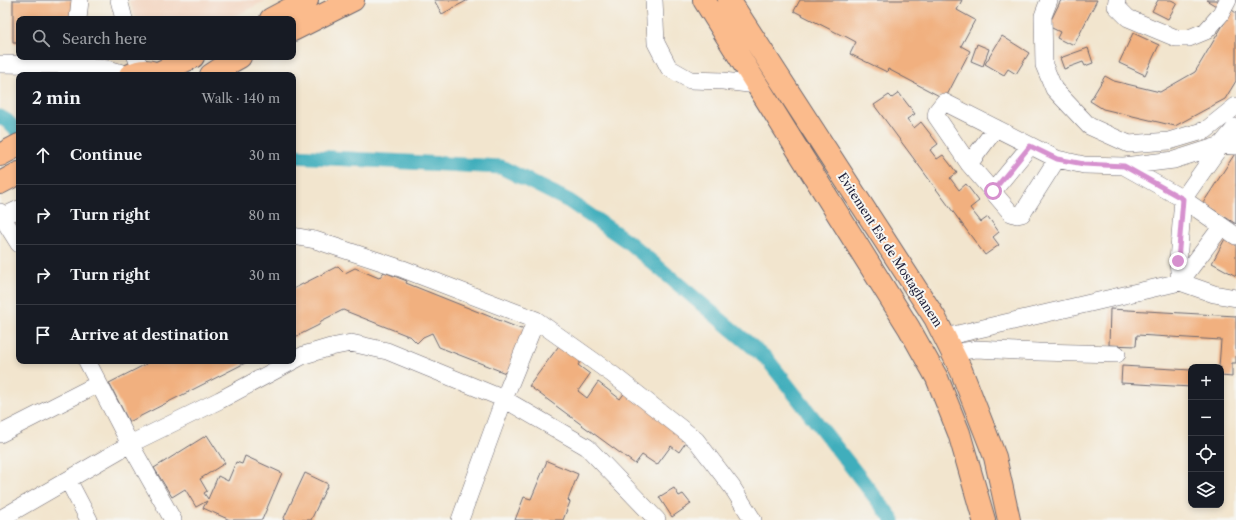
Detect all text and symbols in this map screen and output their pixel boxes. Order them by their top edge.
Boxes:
search box [16,16,296,60]
icon: search [30,27,52,49]
text: Search here [62,29,147,48]
text: 2 min [32,88,81,108]
text: Walk · 140 m [202,90,280,106]
icon: ahead [32,144,54,166]
text: Continue [70,145,142,164]
text: 30 m [249,147,280,163]
street label: Evitement Est de Mostaghanem [835,170,946,330]
route start [984,182,1002,200]
icon: right [32,204,54,226]
text: Turn right [70,205,150,224]
text: 80 m [248,207,280,223]
route end [1169,252,1187,270]
icon: right [32,264,54,286]
text: Turn right [70,265,150,284]
text: 30 m [249,267,280,283]
icon: arrive [32,324,54,346]
text: Arrive at destination [70,325,229,344]
map controls [1188,364,1224,508]
button: + [1188,364,1224,400]
button: − [1188,400,1224,436]
button: locate [1188,436,1224,472]
button: layers [1188,472,1224,508]

